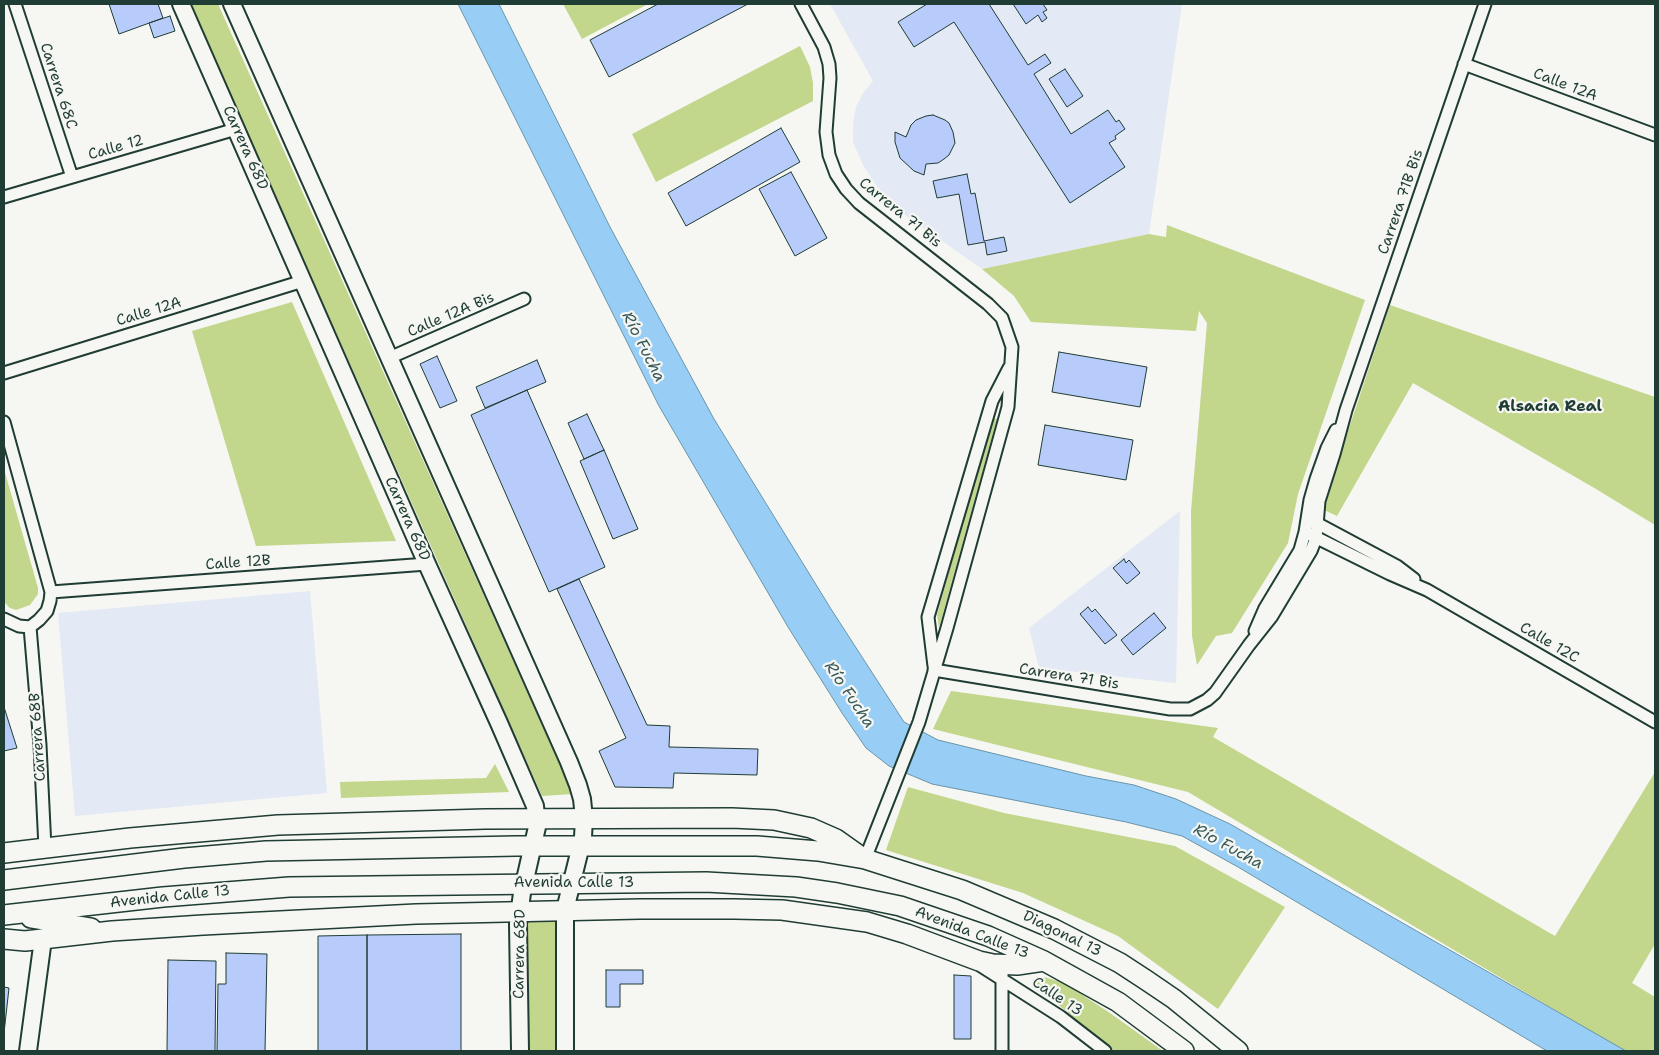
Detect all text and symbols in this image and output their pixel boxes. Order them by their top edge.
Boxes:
street label: Carrera 68C [36,41,80,131]
street label: Calle 12A [1530,65,1600,105]
street label: Carrera 68D [218,103,272,193]
street label: Calle 12 [86,132,146,164]
street label: Carrera 71B Bis [1375,147,1427,257]
street label: Carrera 71 Bis [855,174,945,252]
street label: Calle 12A Bis [405,289,497,341]
street label: Calle 12A [114,294,184,330]
water label: Río Fucha [617,309,669,385]
district label: Alsacia Real [1498,397,1602,417]
street label: Carrera 68D [380,474,434,564]
street label: Calle 12B [205,552,271,574]
street label: Calle 12C [1516,619,1582,667]
water label: Río Fucha [820,658,878,732]
street label: Carrera 71 Bis [1018,660,1120,694]
street label: Carrera 68B [26,692,50,782]
water label: Río Fucha [1190,820,1266,874]
street label: Avenida Calle 13 [514,874,634,892]
street label: Avenida Calle 13 [109,882,231,912]
street label: Avenida Calle 13 [912,903,1032,963]
street label: Diagonal 13 [1020,907,1104,961]
street label: Carrera 68D [510,909,530,999]
street label: Calle 13 [1028,974,1086,1020]

